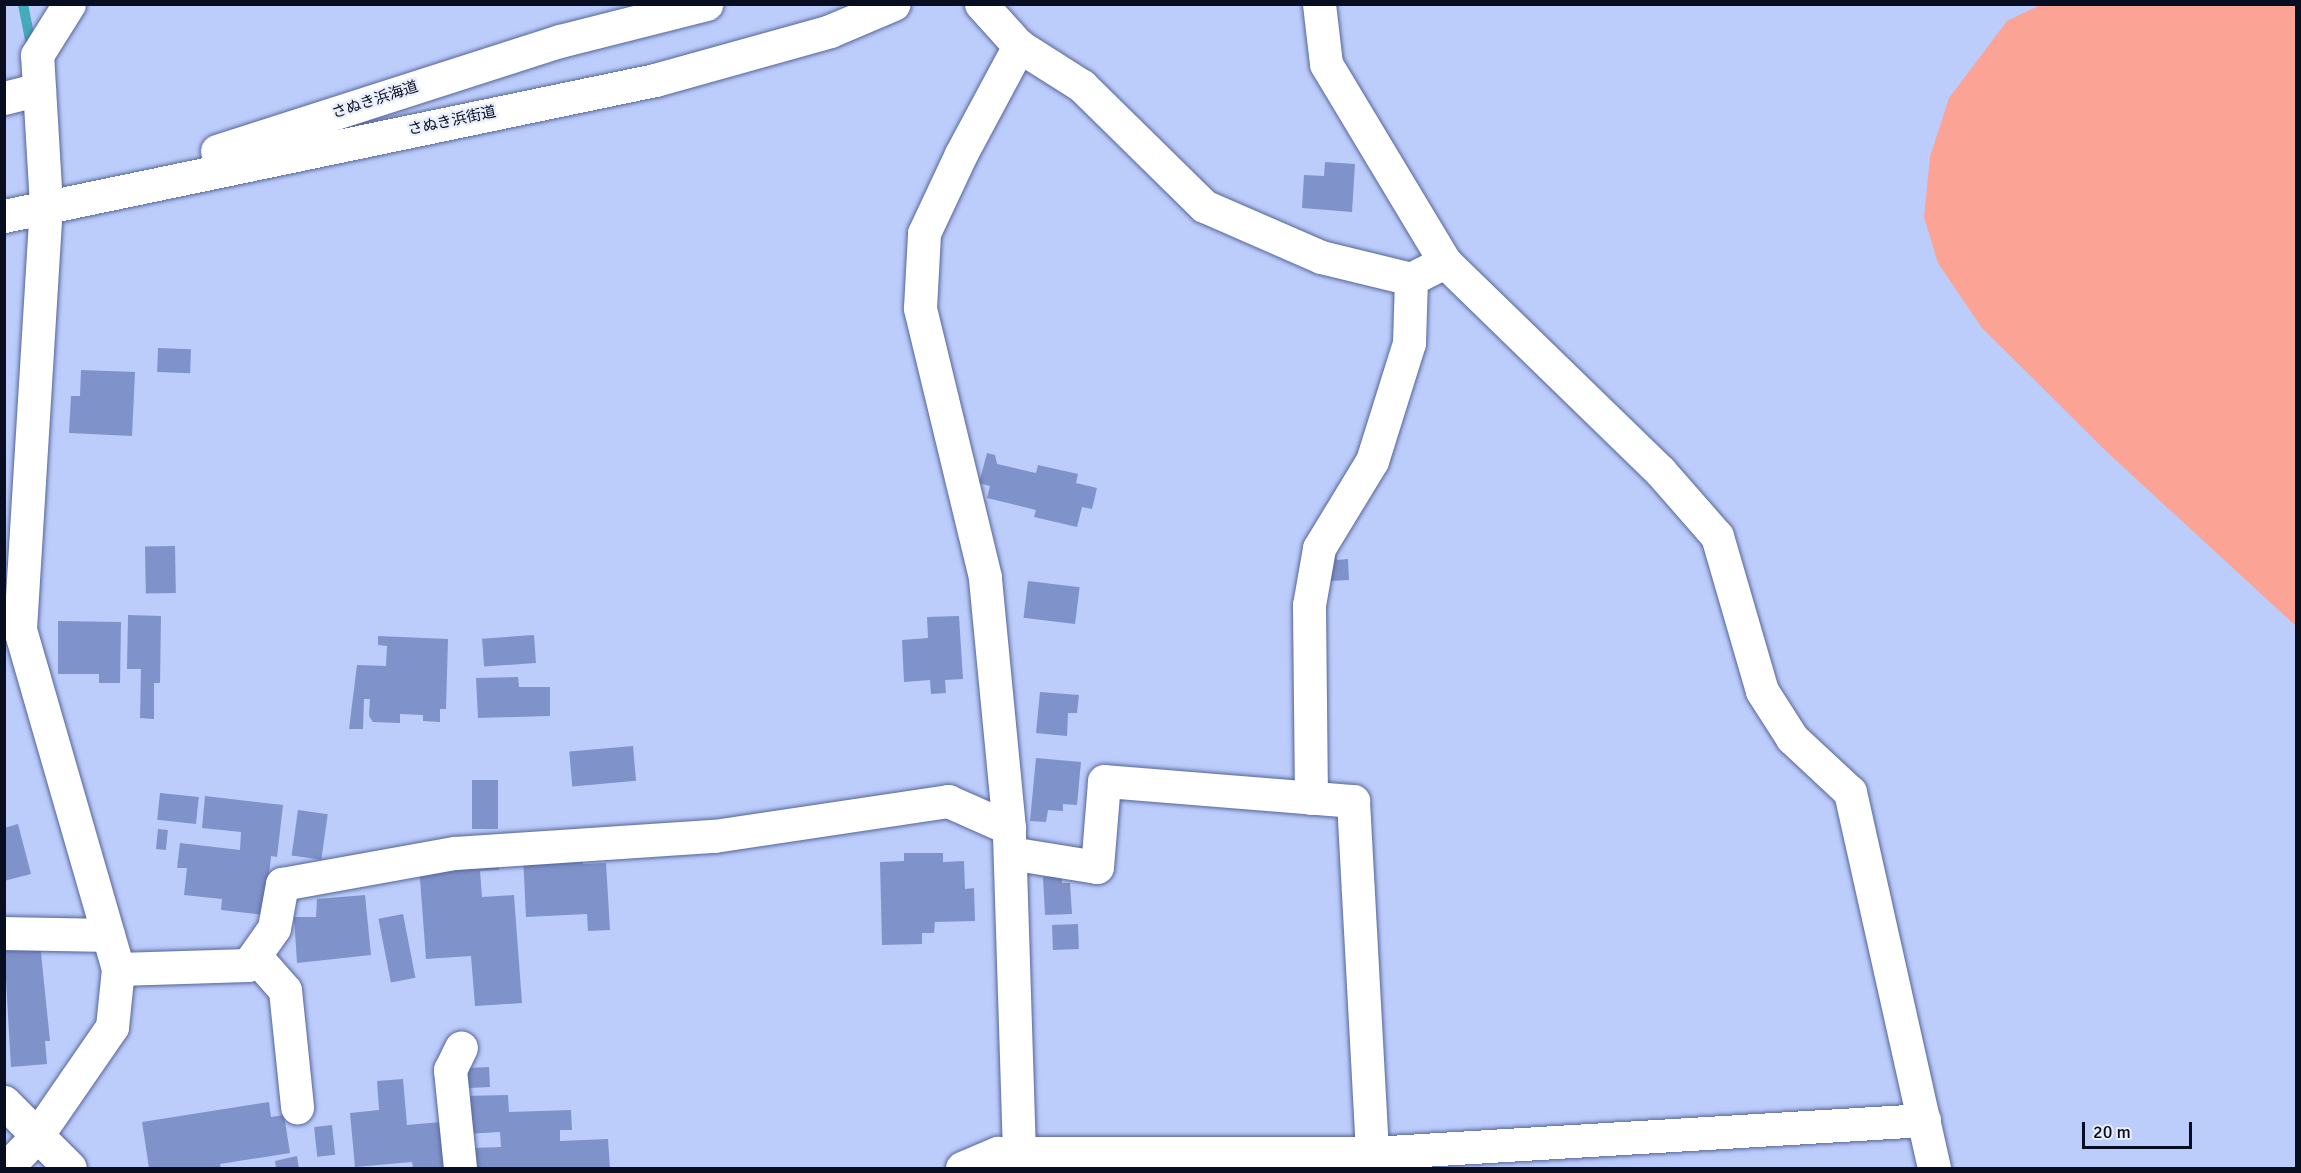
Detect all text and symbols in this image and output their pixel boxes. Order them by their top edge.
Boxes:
street label: さぬき浜海道 [329,78,421,122]
street label: さぬき浜街道 [406,103,498,139]
scale bar [2085,1110,2194,1148]
text: 20 m [2093,1121,2131,1143]

